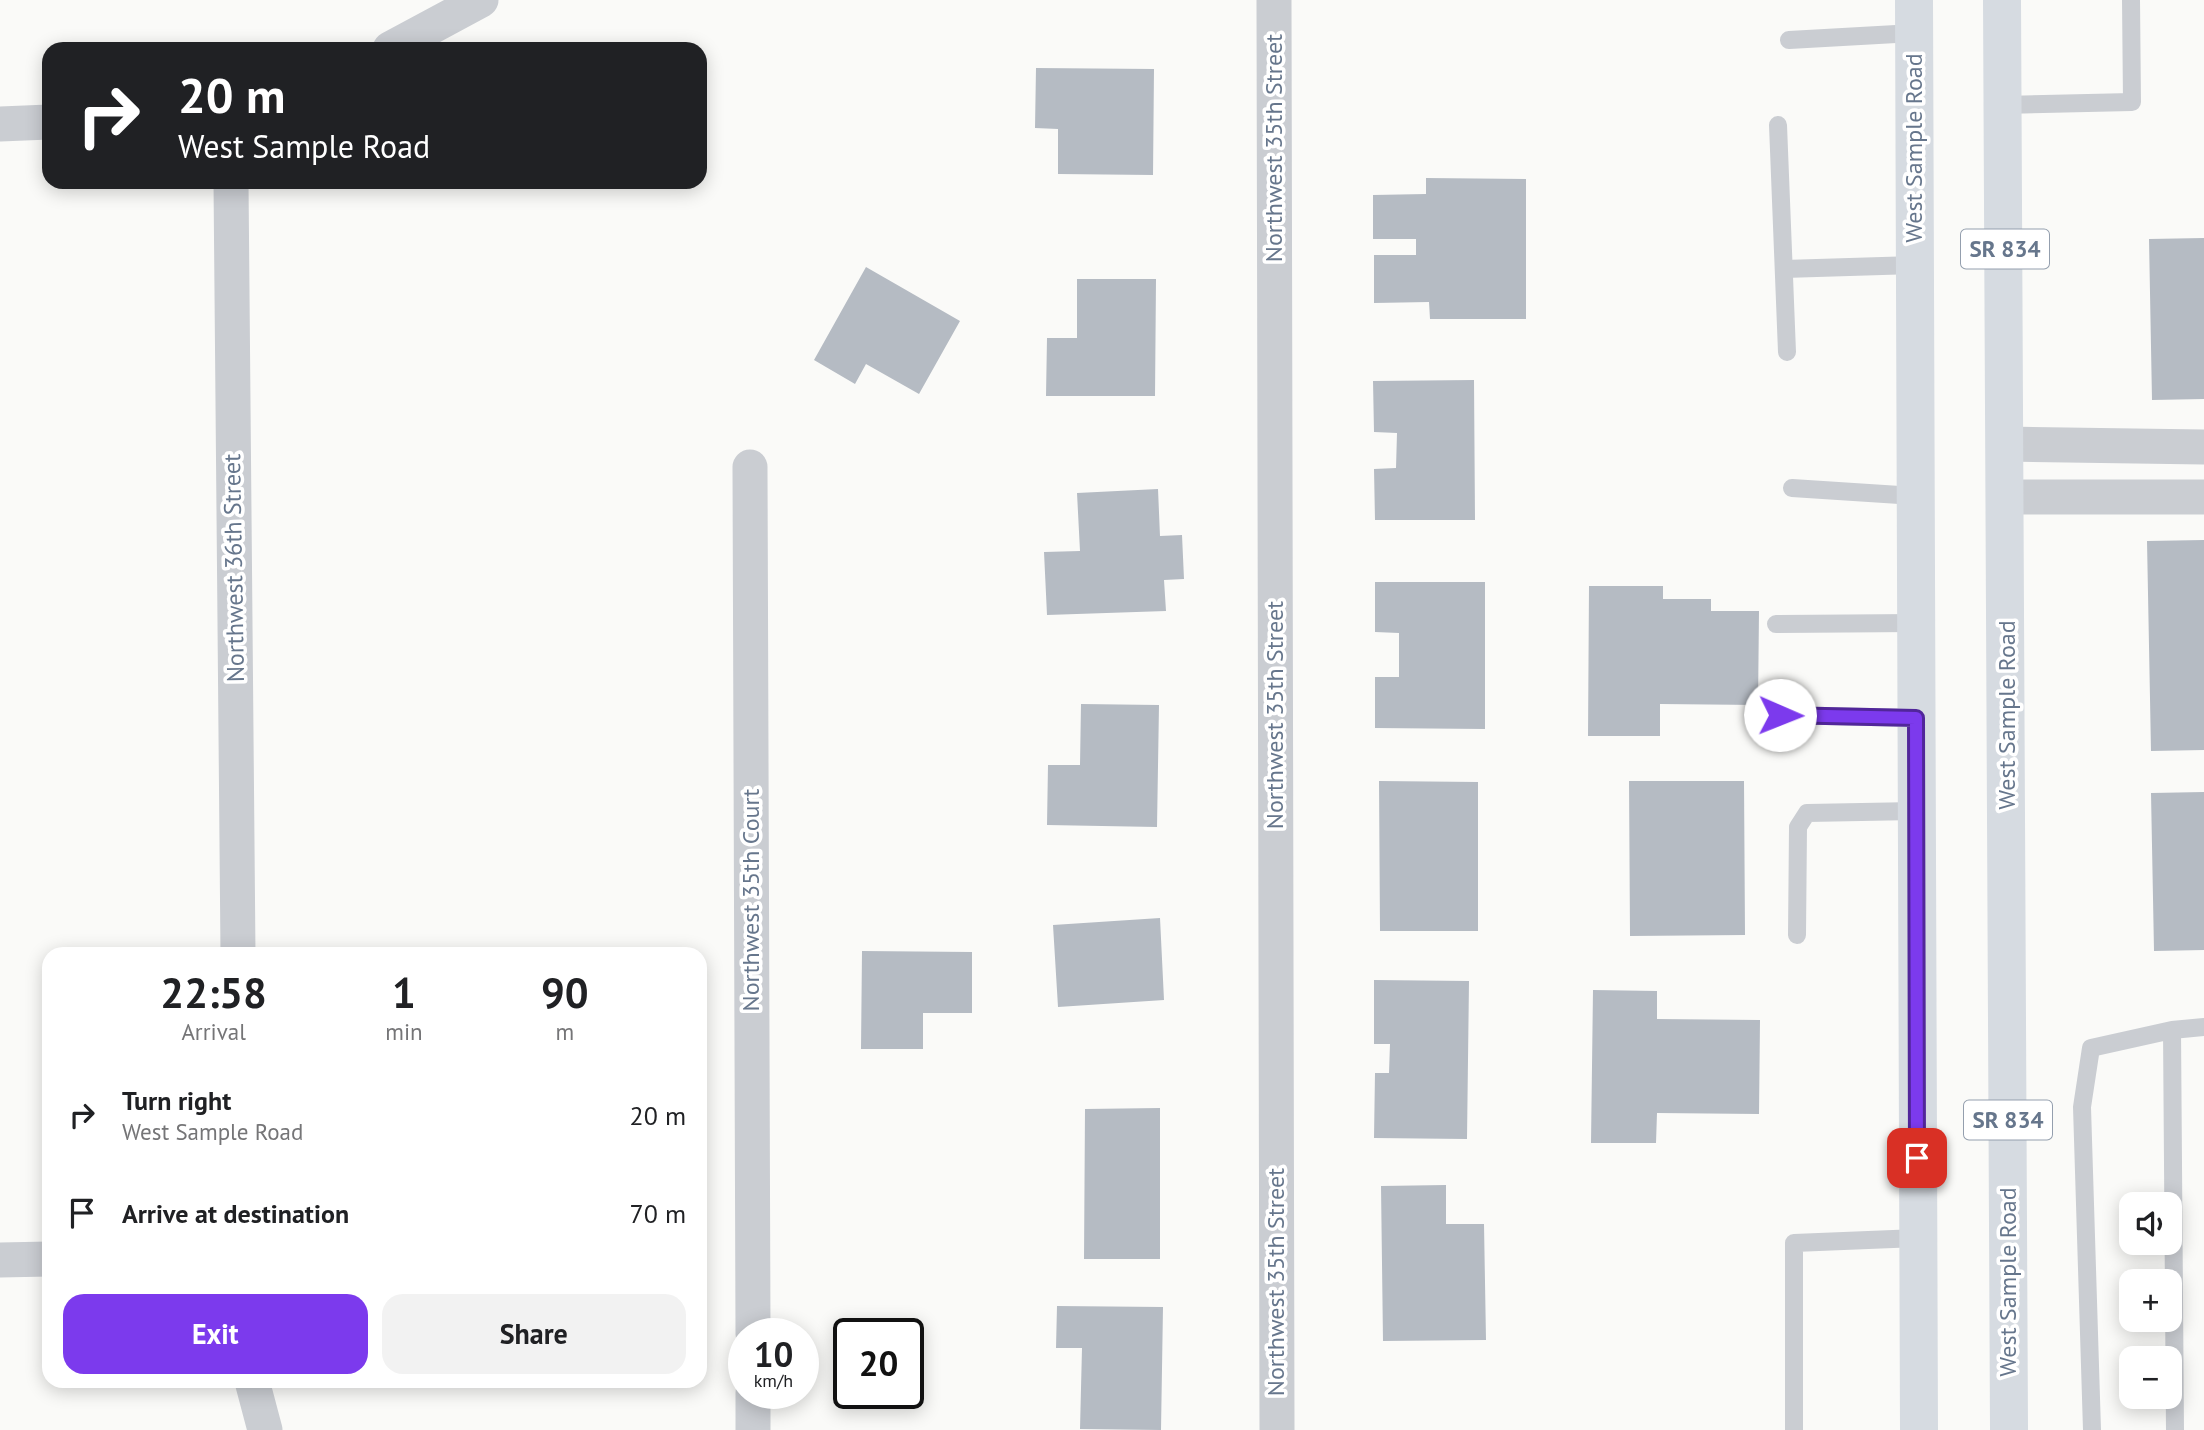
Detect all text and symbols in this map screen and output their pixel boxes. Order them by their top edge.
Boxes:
street label: Northwest 35th Street [1258,34,1289,262]
street label: West Sample Road [1898,53,1929,243]
text: 20 m [178,63,285,127]
icon: right [63,70,154,161]
text: West Sample Road [178,125,430,167]
road number: SR 834 [1961,230,2049,268]
street label: Northwest 36th Street [216,453,251,683]
street label: Northwest 35th Street [1259,601,1290,829]
street label: West Sample Road [1991,620,2022,810]
position arrow [1743,678,1817,752]
street label: Northwest 35th Court [735,789,766,1011]
text: 22:58 [160,965,267,1020]
text: 1 [392,965,416,1020]
text: 90 [541,965,589,1020]
text: Arrival [181,1017,246,1046]
text: min [385,1017,423,1046]
text: m [555,1017,574,1046]
text: Turn right [122,1084,231,1117]
icon: right [63,1096,101,1134]
text: 20 m [630,1099,686,1132]
road number: SR 834 [1964,1100,2052,1140]
text: West Sample Road [122,1117,303,1146]
pin [1887,1128,1947,1188]
icon: arrive [1898,1139,1936,1177]
street label: Northwest 35th Street [1260,1168,1291,1396]
street label: West Sample Road [1992,1187,2023,1377]
map controls [2119,1192,2182,1409]
button: sound [2119,1192,2182,1255]
icon: arrive [63,1194,101,1232]
text: Arrive at destination [122,1197,349,1230]
text: 70 m [630,1197,686,1230]
button: + [2119,1269,2182,1332]
button: Exit [63,1294,368,1374]
button: Share [382,1294,686,1374]
speed limit sign: 20 [833,1318,924,1409]
text: 10 [754,1331,793,1377]
button: − [2119,1346,2182,1409]
text: km/h [754,1369,793,1392]

